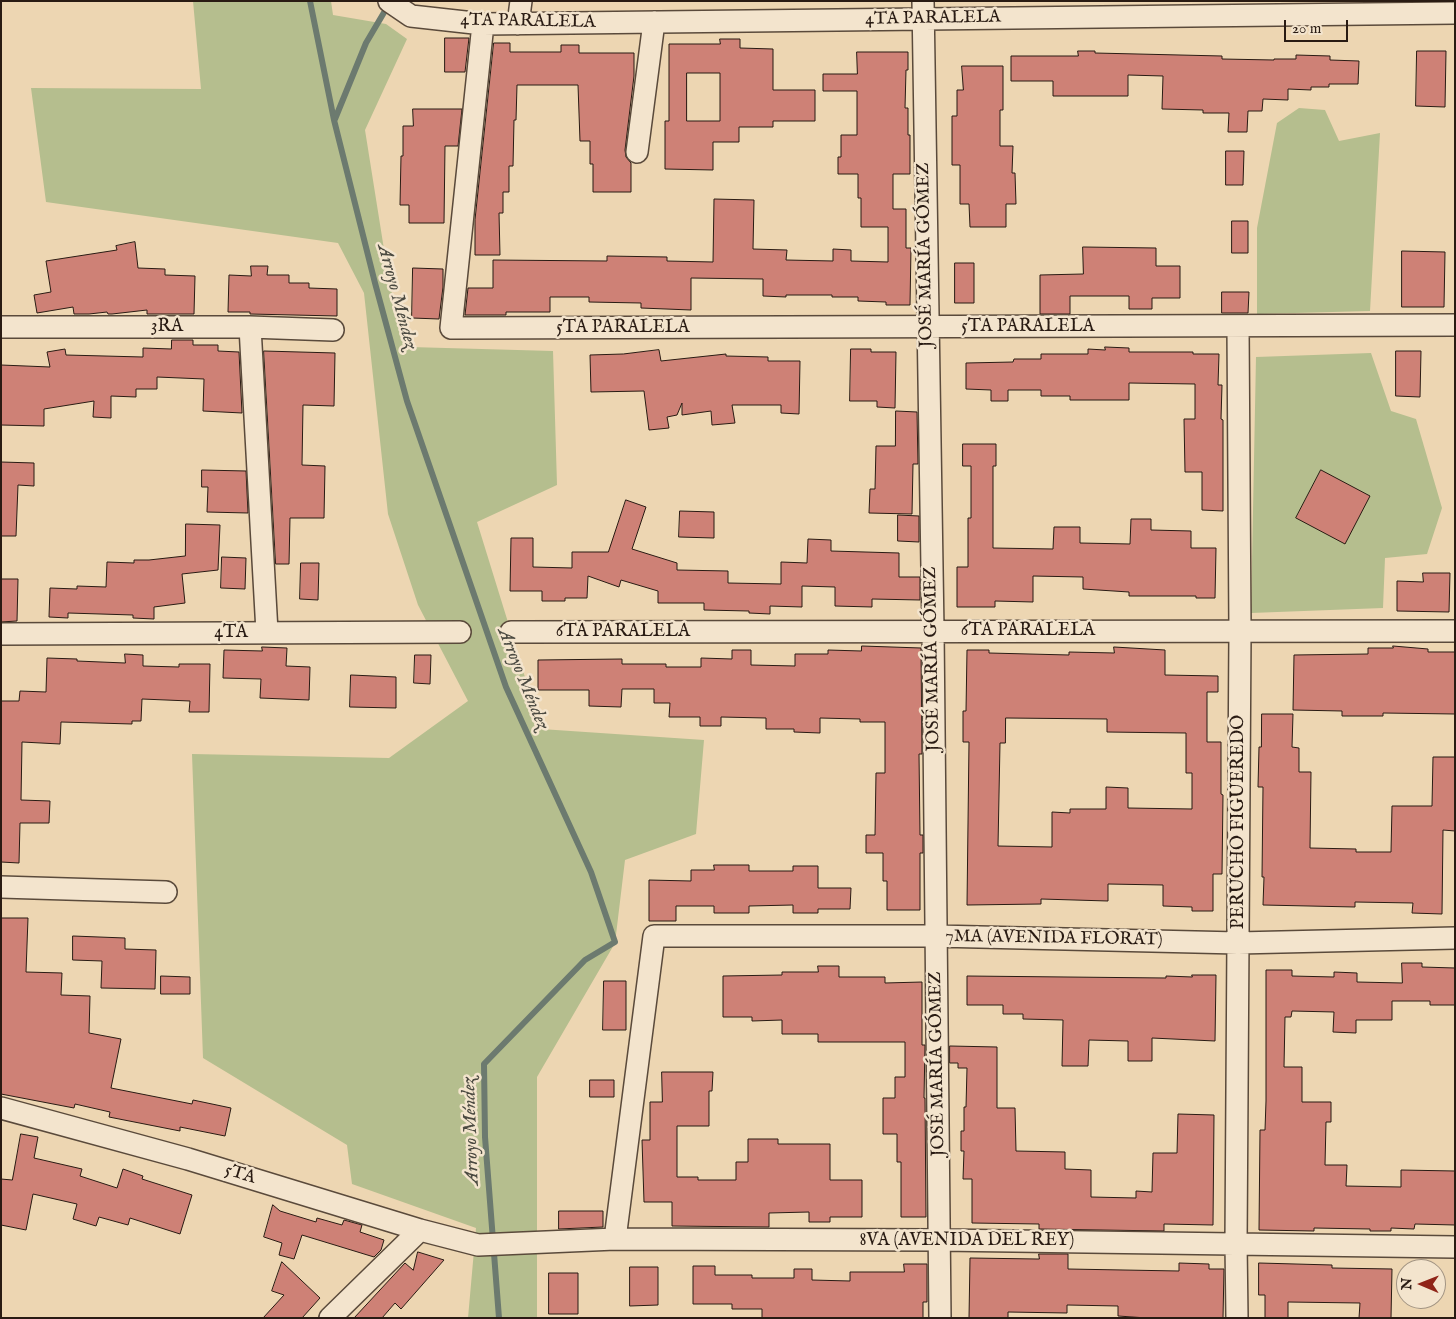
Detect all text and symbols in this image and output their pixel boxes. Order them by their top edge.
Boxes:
street label: 4TA PARALELA [865,7,1001,31]
street label: 4TA PARALELA [460,10,596,34]
scale bar [1286,10,1350,42]
text: 20 m [1292,19,1321,38]
street label: JOSÉ MARÍA GÓMEZ [914,162,938,348]
water label: Arroyo Méndez [371,242,421,352]
street label: 3RA [151,316,183,338]
street label: 5TA PARALELA [961,316,1095,338]
street label: 5TA PARALELA [556,317,690,339]
street label: JOSÉ MARÍA GÓMEZ [921,566,945,752]
street label: 6TA PARALELA [961,620,1095,642]
street label: 6TA PARALELA [556,621,690,643]
street label: 4TA [214,622,248,644]
water label: Arroyo Méndez [491,625,553,733]
street label: PERUCHO FIGUEREDO [1228,715,1250,929]
street label: 7MA (AVENIDA FLORAT) [945,926,1163,952]
street label: JOSÉ MARÍA GÓMEZ [926,971,950,1157]
water label: Arroyo Méndez [459,1077,485,1185]
street label: 5TA [222,1160,258,1190]
street label: 8VA (AVENIDA DEL REY) [860,1230,1074,1252]
north arrow [1396,1259,1446,1309]
text: N [1398,1278,1416,1290]

